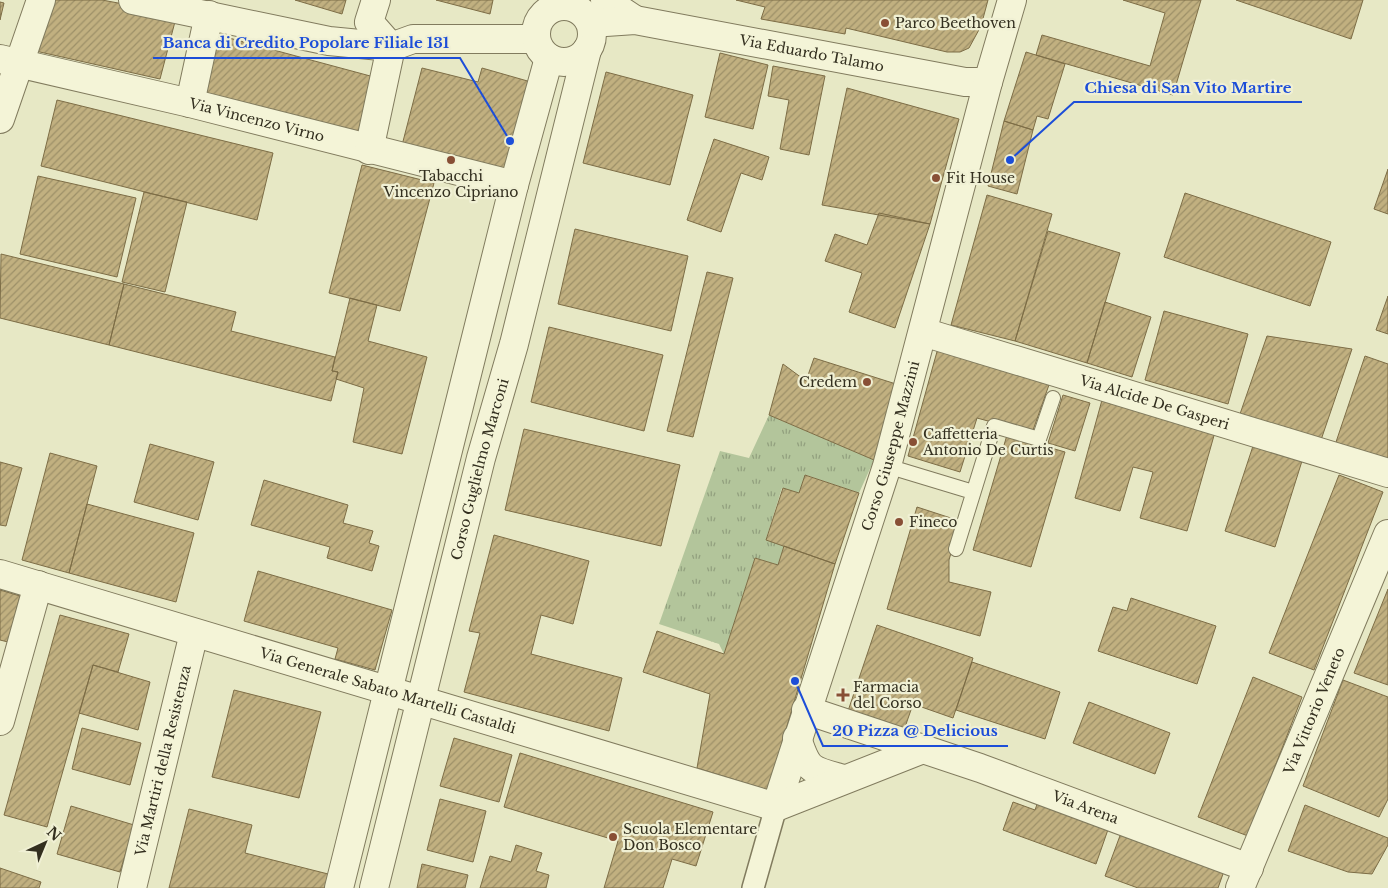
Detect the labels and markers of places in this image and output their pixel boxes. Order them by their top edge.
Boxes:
place label: Parco Beethoven [895,14,1016,32]
marker: Parco Beethoven [879,17,891,29]
callout: Banca di Credito Popolare Filiale 131 [153,28,460,58]
callout: Chiesa di San Vito Martire [1074,72,1302,102]
marker: Tabacchi Vincenzo Cipriano [445,154,457,166]
place label: Tabacchi Vincenzo Cipriano [383,167,518,201]
place label: Fit House [946,169,1015,187]
marker: Fit House [930,172,942,184]
place label: Credem [799,373,857,391]
marker: Credem [861,376,873,388]
place label: Caffetteria Antonio De Curtis [922,425,1054,459]
marker: Caffetteria Antonio De Curtis [907,436,919,448]
place label: Fineco [909,513,957,531]
marker: Fineco [893,516,905,528]
place label: Farmacia del Corso [853,678,922,712]
marker: Farmacia del Corso [837,689,849,701]
callout: 20 Pizza @ Delicious [823,716,1008,746]
place label: Scuola Elementare Don Bosco [623,820,757,854]
marker: Scuola Elementare Don Bosco [607,831,619,843]

